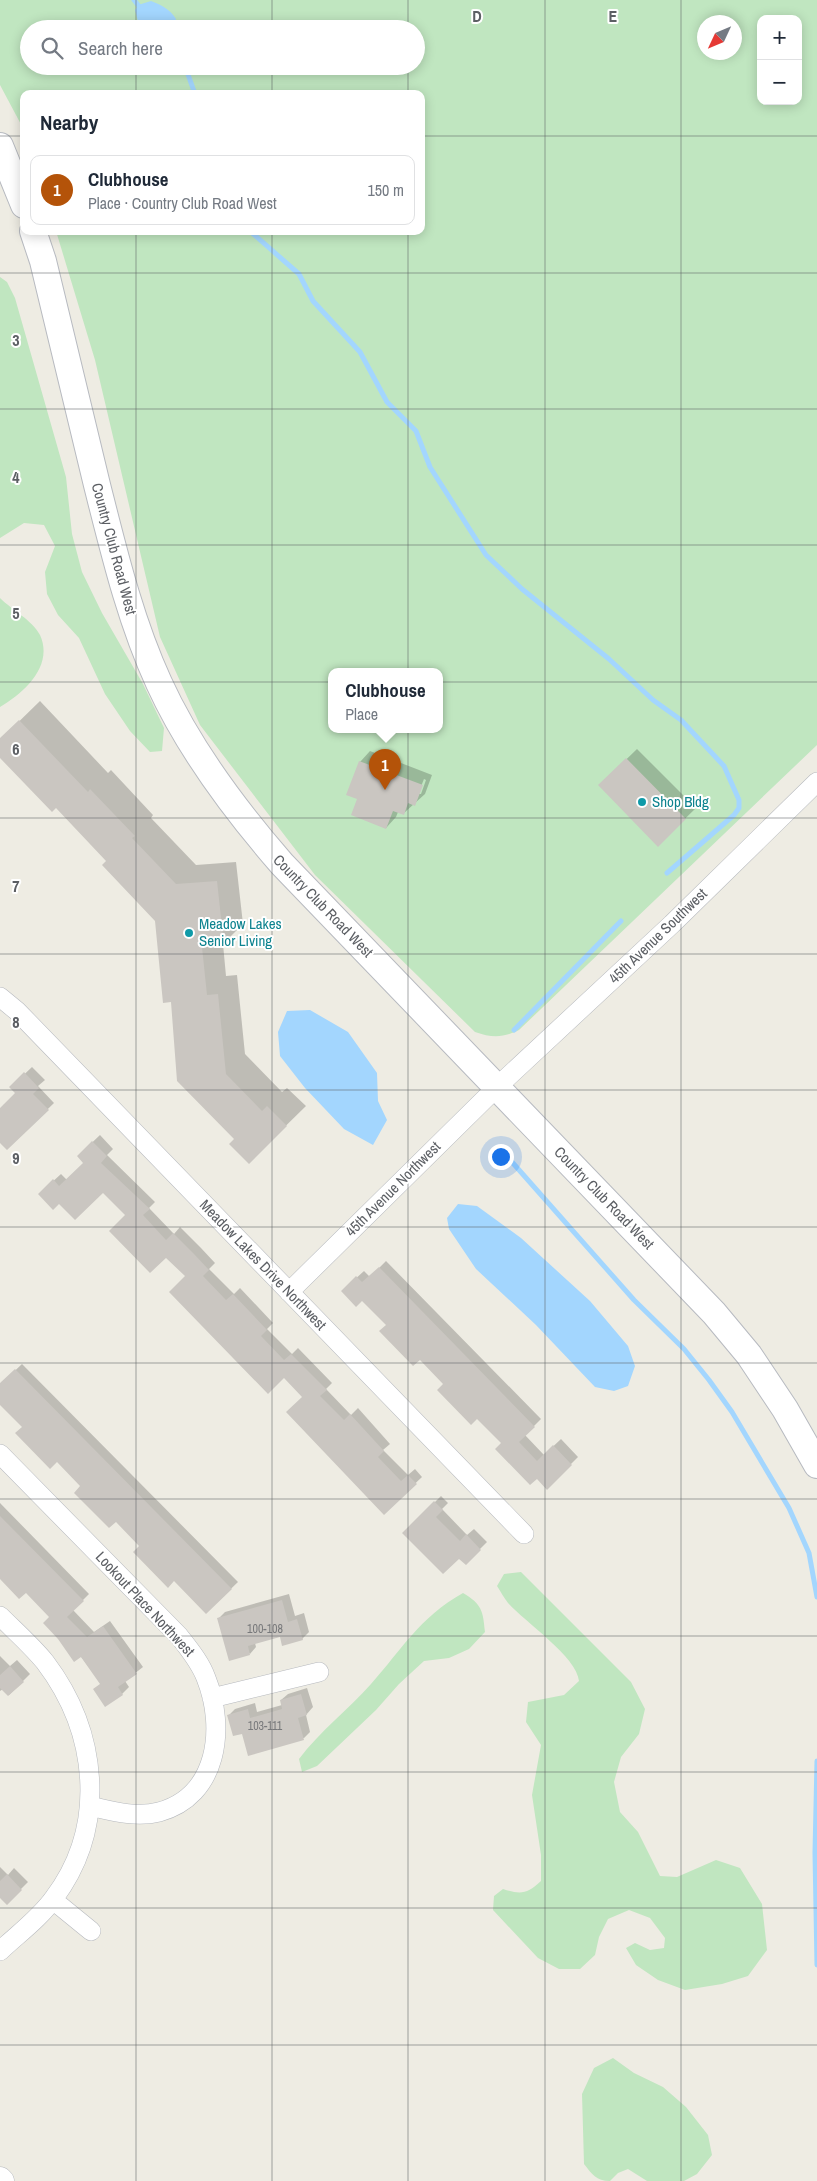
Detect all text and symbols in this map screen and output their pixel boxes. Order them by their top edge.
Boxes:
text: D [472,5,482,27]
text: E [609,5,618,27]
north arrow [697,15,742,60]
map controls [757,15,802,105]
button: + [757,15,802,60]
search box [20,20,425,75]
icon: search [38,34,66,62]
text: Search here [78,35,163,61]
button: − [757,60,802,105]
text: Nearby [40,108,98,137]
text: Clubhouse [88,166,169,192]
text: 1 [53,179,61,201]
text: 150 m [368,179,404,201]
text: Place · Country Club Road West [88,192,277,214]
text: 3 [12,329,20,351]
text: 4 [12,466,20,488]
street label: Country Club Road West [87,481,142,618]
text: 5 [12,602,20,624]
popup [328,668,443,733]
text: Clubhouse [345,677,426,703]
text: Place [345,703,378,725]
text: 6 [12,738,20,760]
pin: 1 [369,749,401,790]
place label: Shop Bldg [652,791,709,812]
marker: Shop Bldg [636,796,648,808]
street label: Country Club Road West [269,850,378,962]
text: 7 [12,875,20,897]
street label: 45th Avenue Southwest [604,883,712,988]
place label: Meadow Lakes Senior Living [199,913,282,951]
marker: Meadow Lakes Senior Living [183,927,195,939]
text: 8 [12,1011,20,1033]
street label: 45th Avenue Northwest [340,1136,445,1241]
street label: Country Club Road West [550,1142,659,1254]
your location [488,1144,514,1170]
text: 9 [12,1147,20,1169]
street label: Meadow Lakes Drive Northwest [195,1195,332,1335]
street label: Lookout Place Northwest [91,1546,200,1661]
house number: 100-108 [247,1621,283,1637]
house number: 103-111 [248,1718,283,1734]

